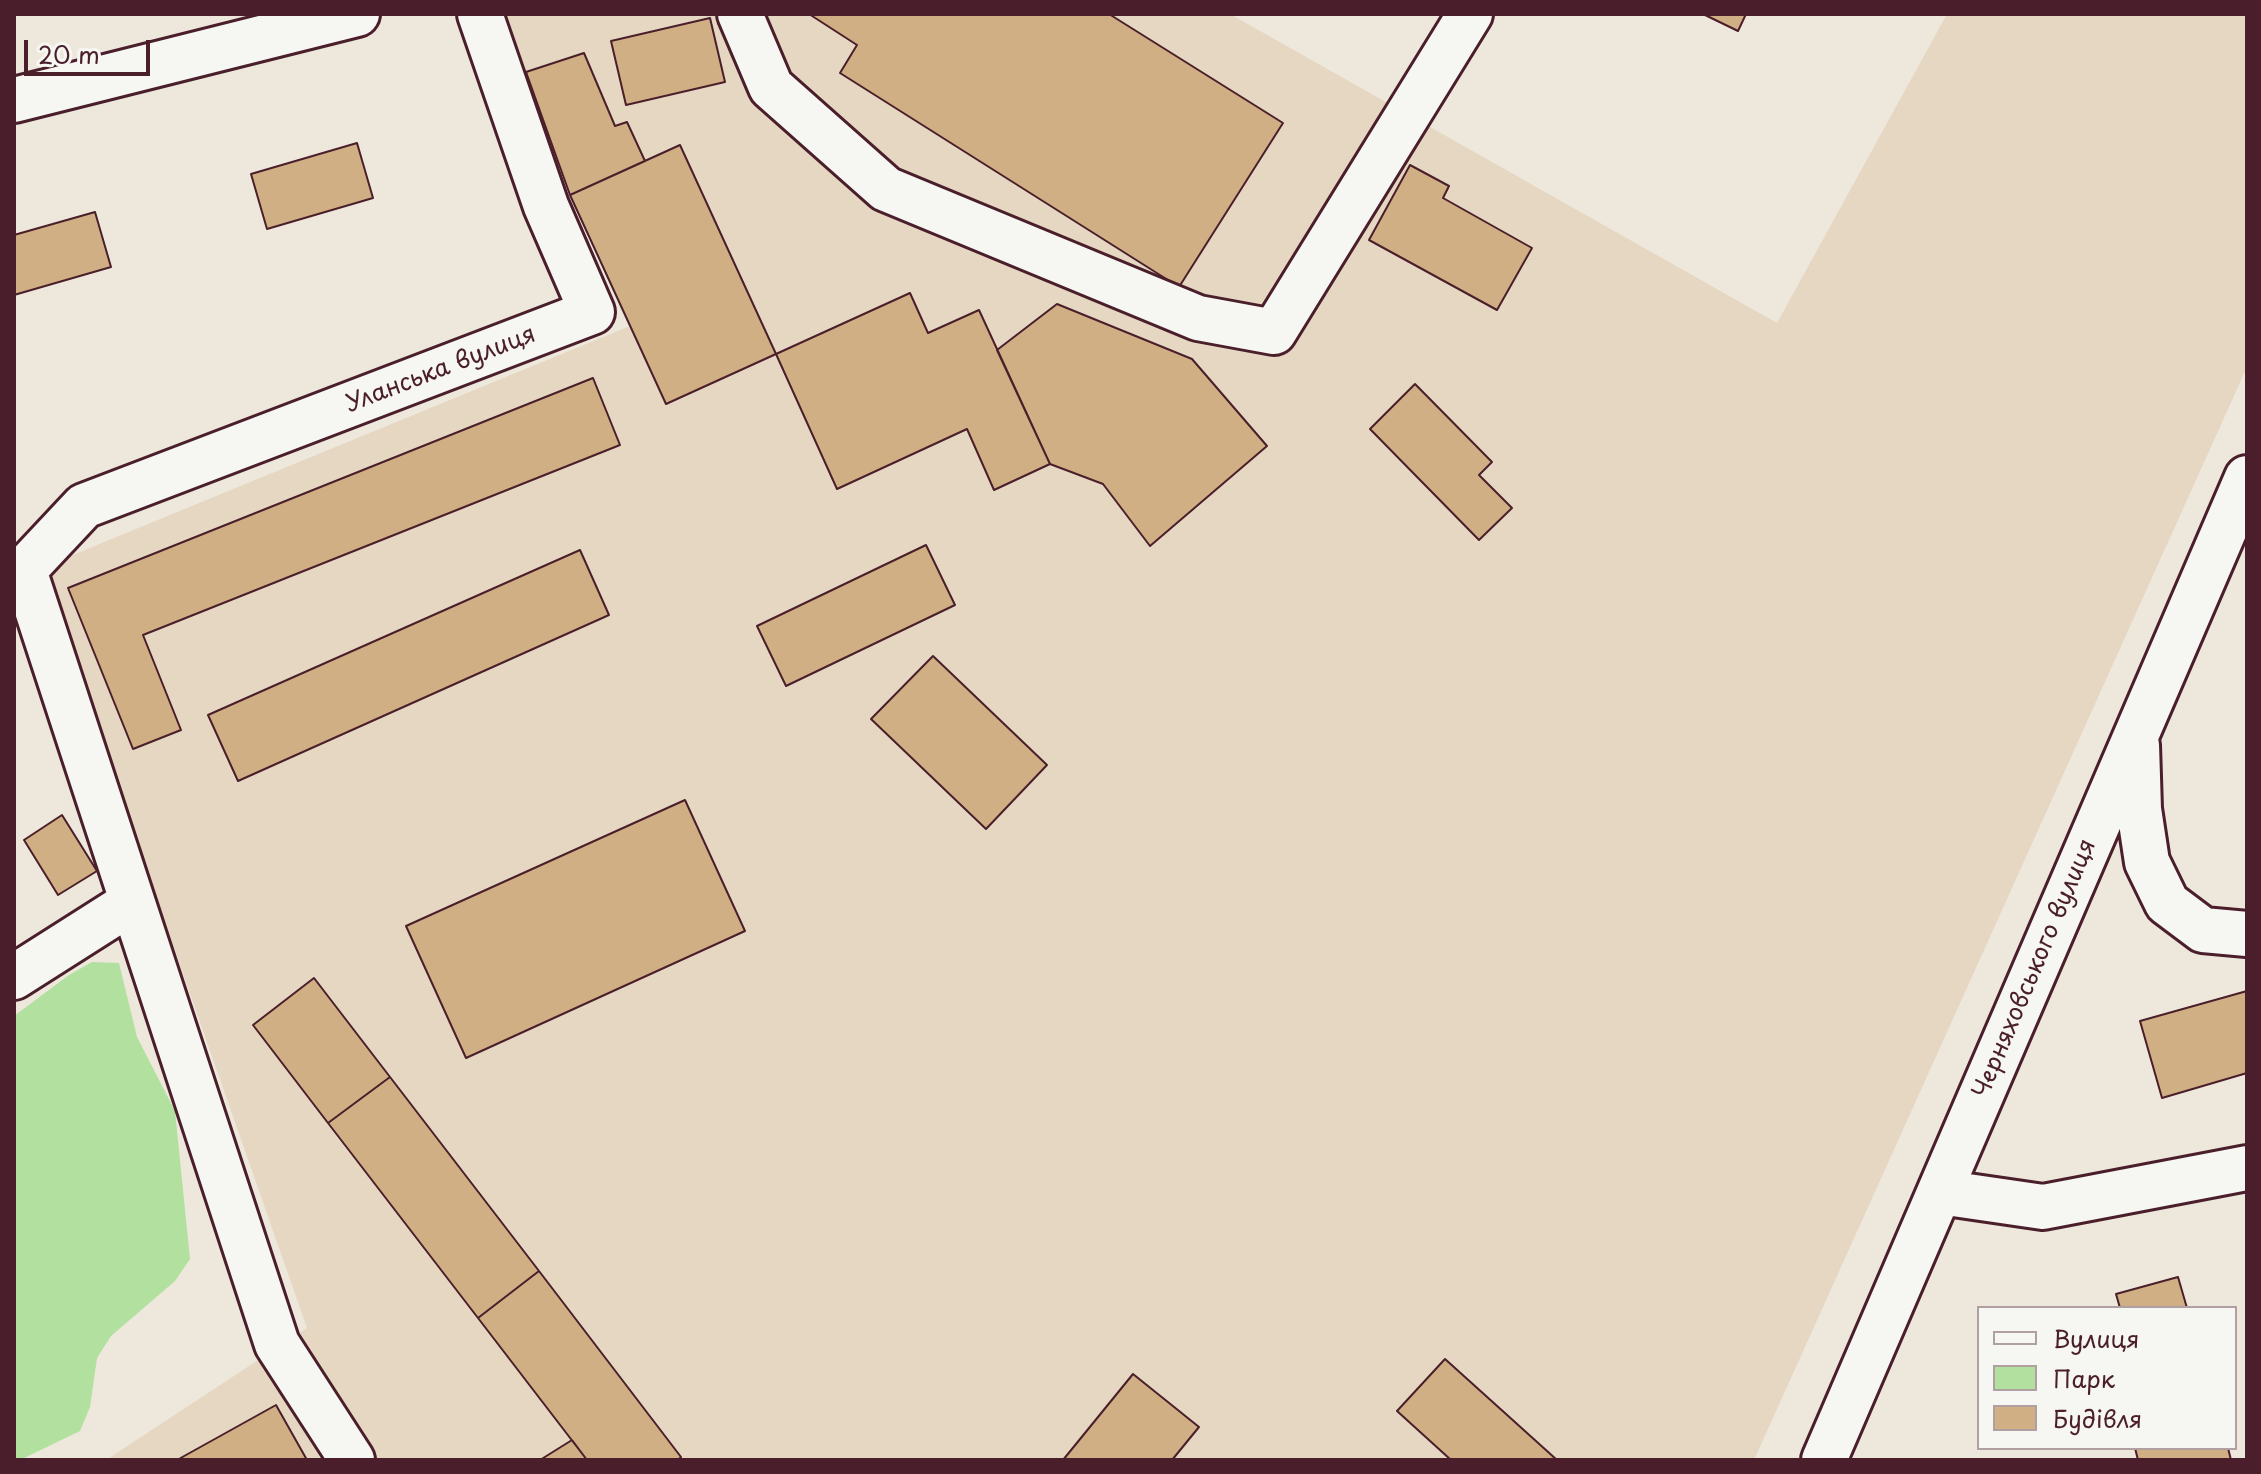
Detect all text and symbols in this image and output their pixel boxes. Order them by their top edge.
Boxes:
scale bar [28,24,154,74]
text: 20 m [38,36,100,72]
street label: Уланська вулиця [342,321,540,419]
street label: Черняховського вулиця [1967,835,2103,1103]
legend [1977,1306,2237,1450]
text: Вулиця [2053,1320,2139,1356]
text: Парк [2053,1360,2115,1396]
text: Будівля [2053,1400,2142,1436]

